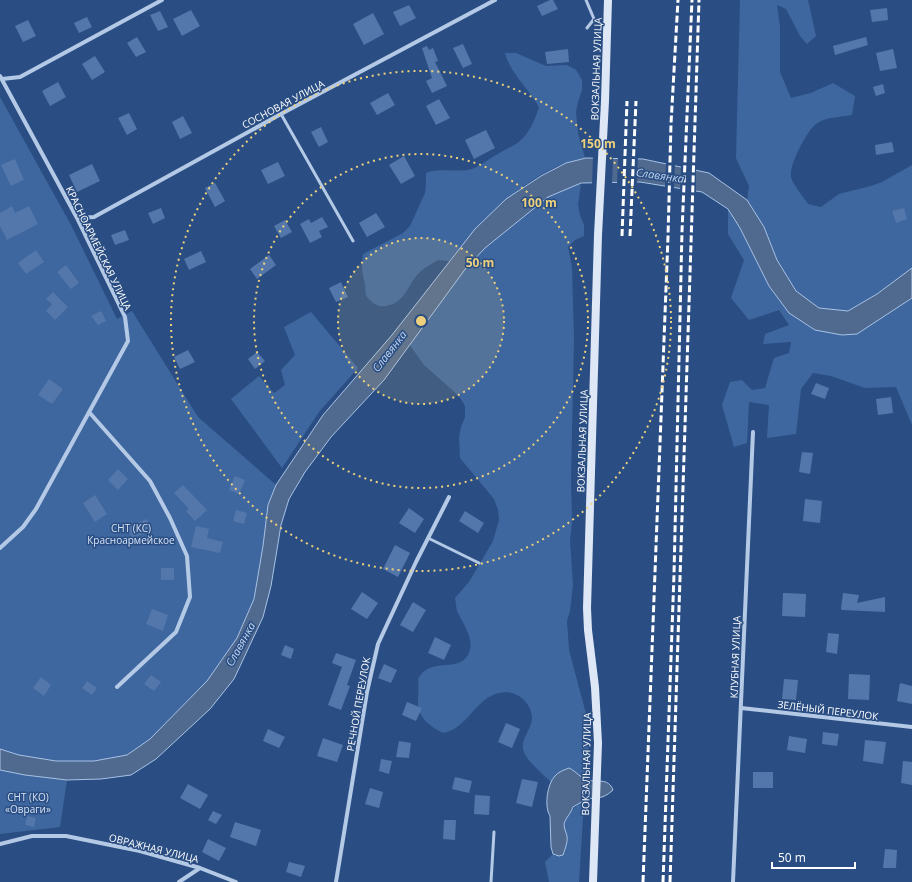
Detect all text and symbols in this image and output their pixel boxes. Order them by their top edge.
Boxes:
street label: ВОКЗАЛЬНАЯ УЛИЦА [587,17,605,121]
street label: СОСНОВАЯ УЛИЦА [239,76,327,132]
text: 150 m [580,135,616,152]
water label: Славянка [635,164,685,186]
street label: КРАСНОАРМЕЙСКАЯ УЛИЦА [63,184,136,313]
text: 100 m [521,194,557,211]
text: 50 m [466,254,494,271]
centre of rings [414,314,428,328]
water label: Славянка [368,327,410,375]
street label: ВОКЗАЛЬНАЯ УЛИЦА [573,389,591,493]
park label: СНТ (КС) Красноармейское [87,521,175,547]
street label: КЛУБНАЯ УЛИЦА [727,615,743,698]
water label: Славянка [222,619,258,669]
street label: РЕЧНОЙ ПЕРЕУЛОК [343,655,373,752]
street label: ЗЕЛЁНЫЙ ПЕРЕУЛОК [777,697,880,723]
street label: ВОКЗАЛЬНАЯ УЛИЦА [578,712,594,816]
park label: СНТ (КО) «Овраги» [5,790,51,816]
street label: ОВРАЖНАЯ УЛИЦА [108,830,201,866]
scale bar [772,844,855,870]
text: 50 m [778,849,806,866]

